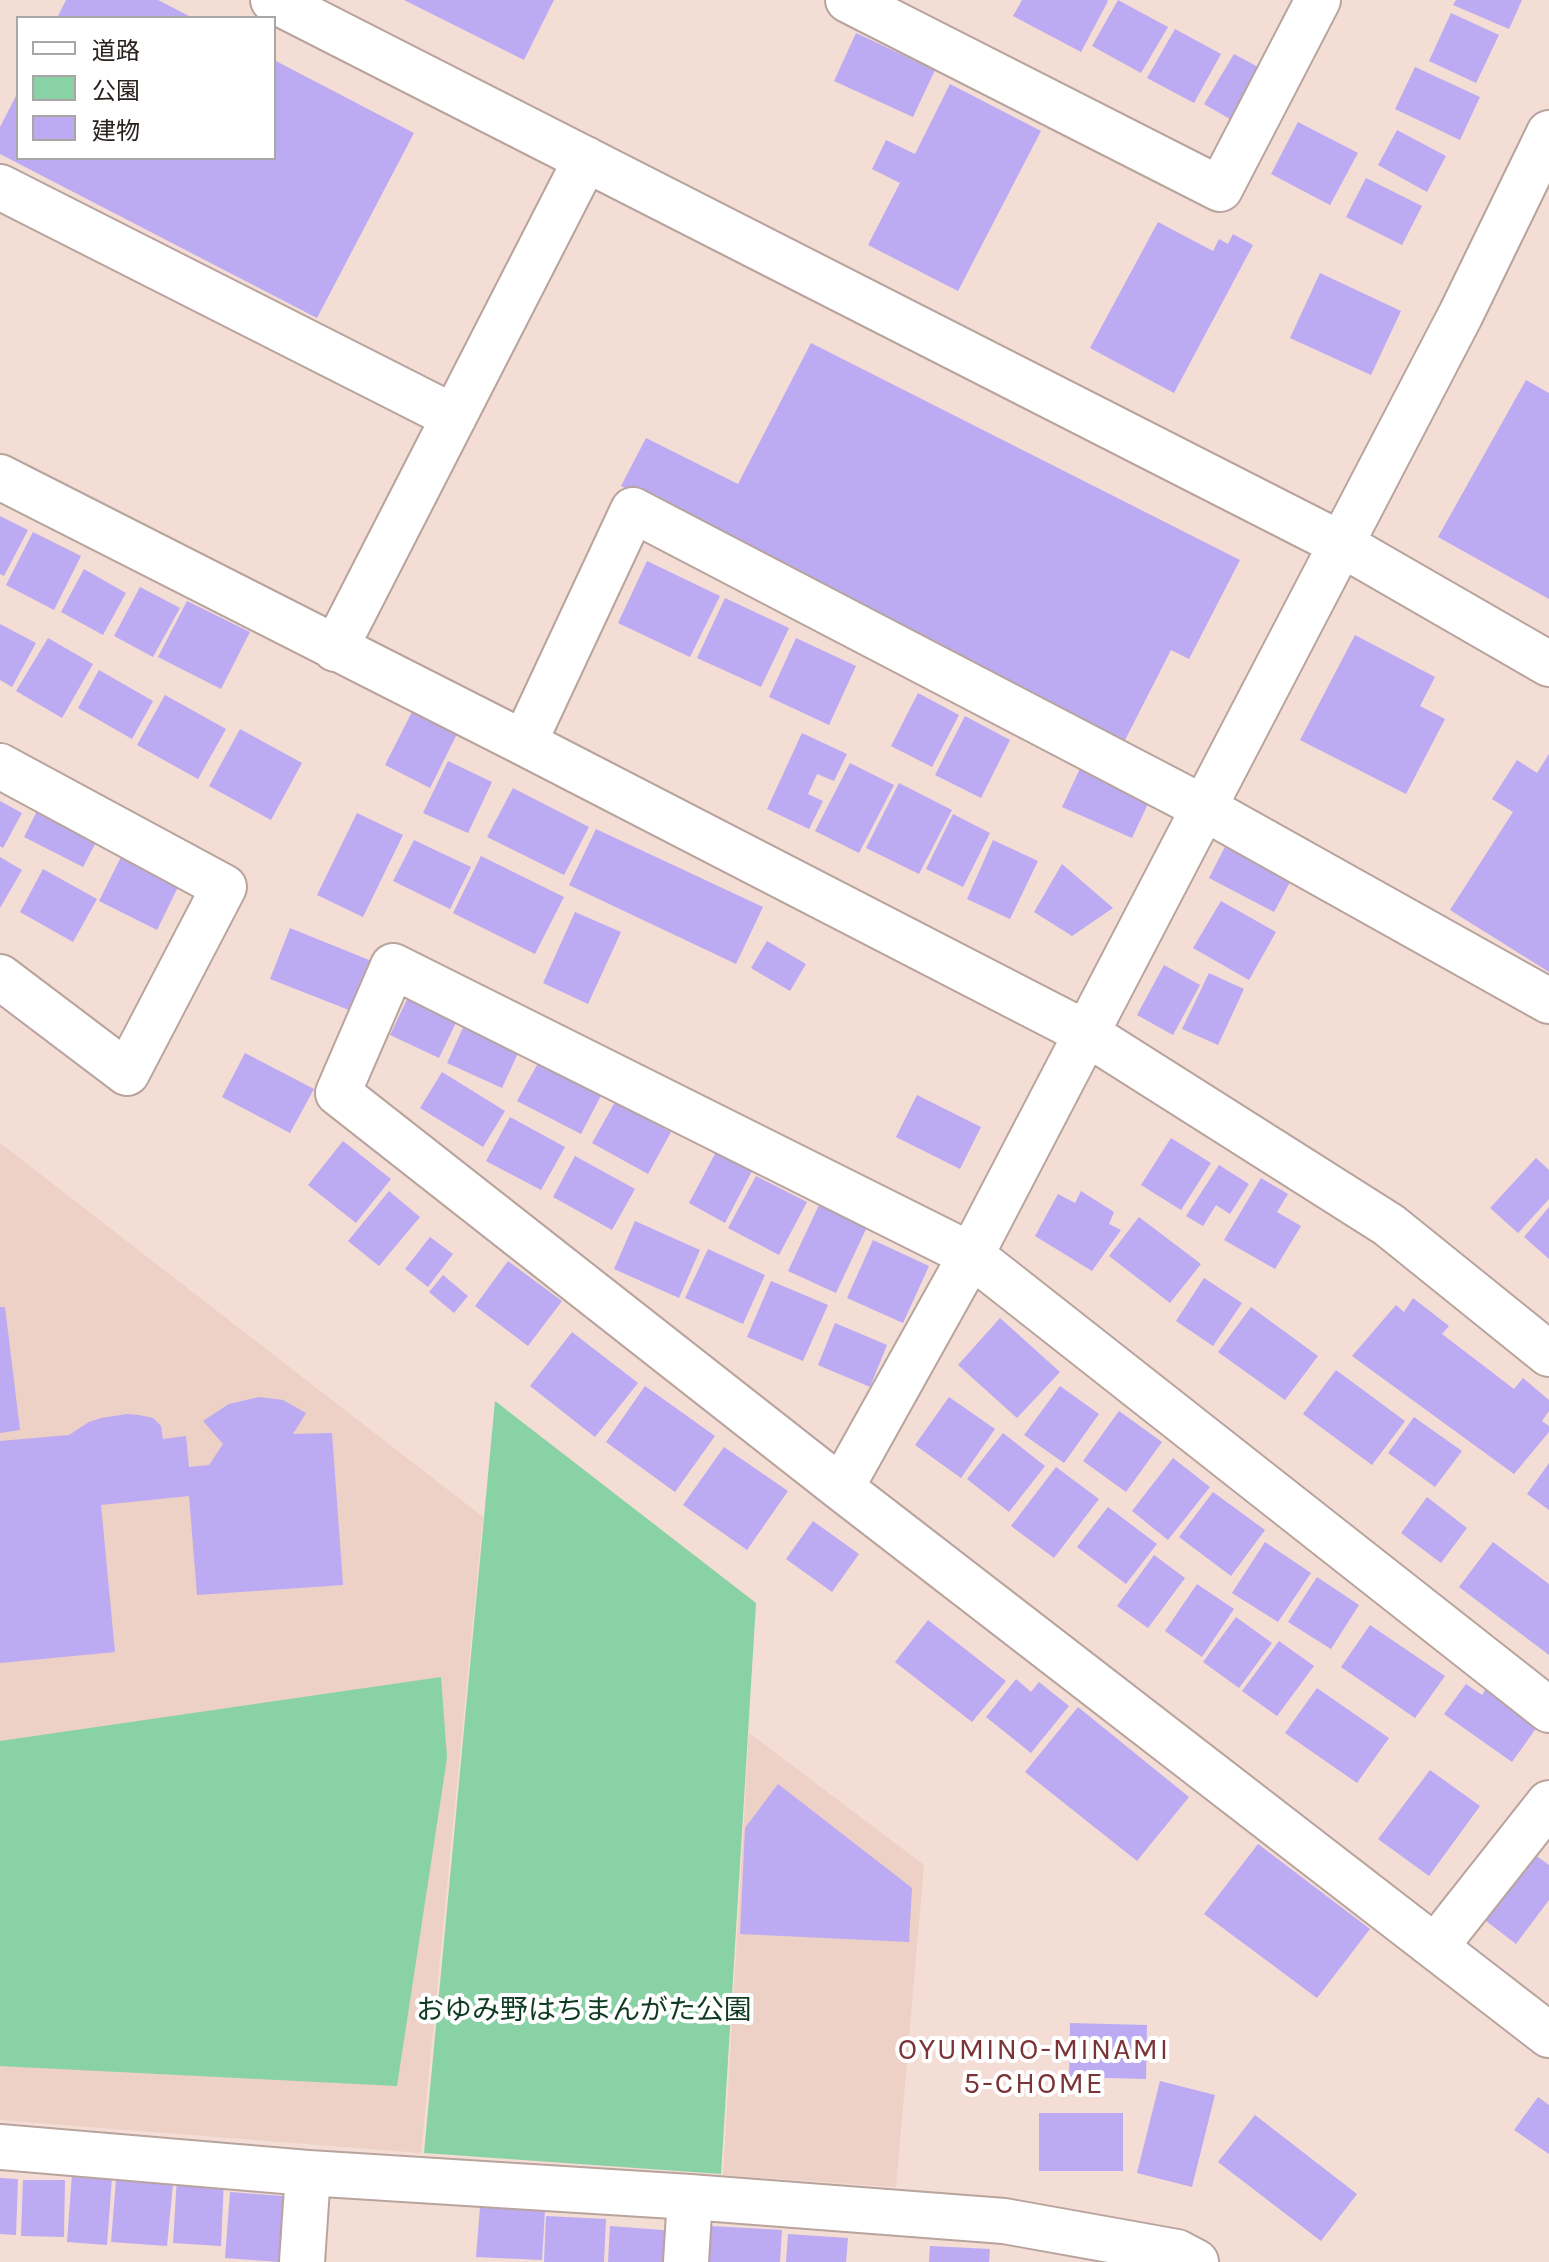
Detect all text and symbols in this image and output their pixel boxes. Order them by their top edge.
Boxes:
legend [16,16,276,160]
text: 道路 [92,37,140,65]
text: 公園 [92,77,140,105]
text: 建物 [92,117,140,145]
park label: おゆみ野はちまんがた公園 [416,1994,752,2028]
district label: OYUMINO-MINAMI 5-CHOME [898,2032,1170,2102]

